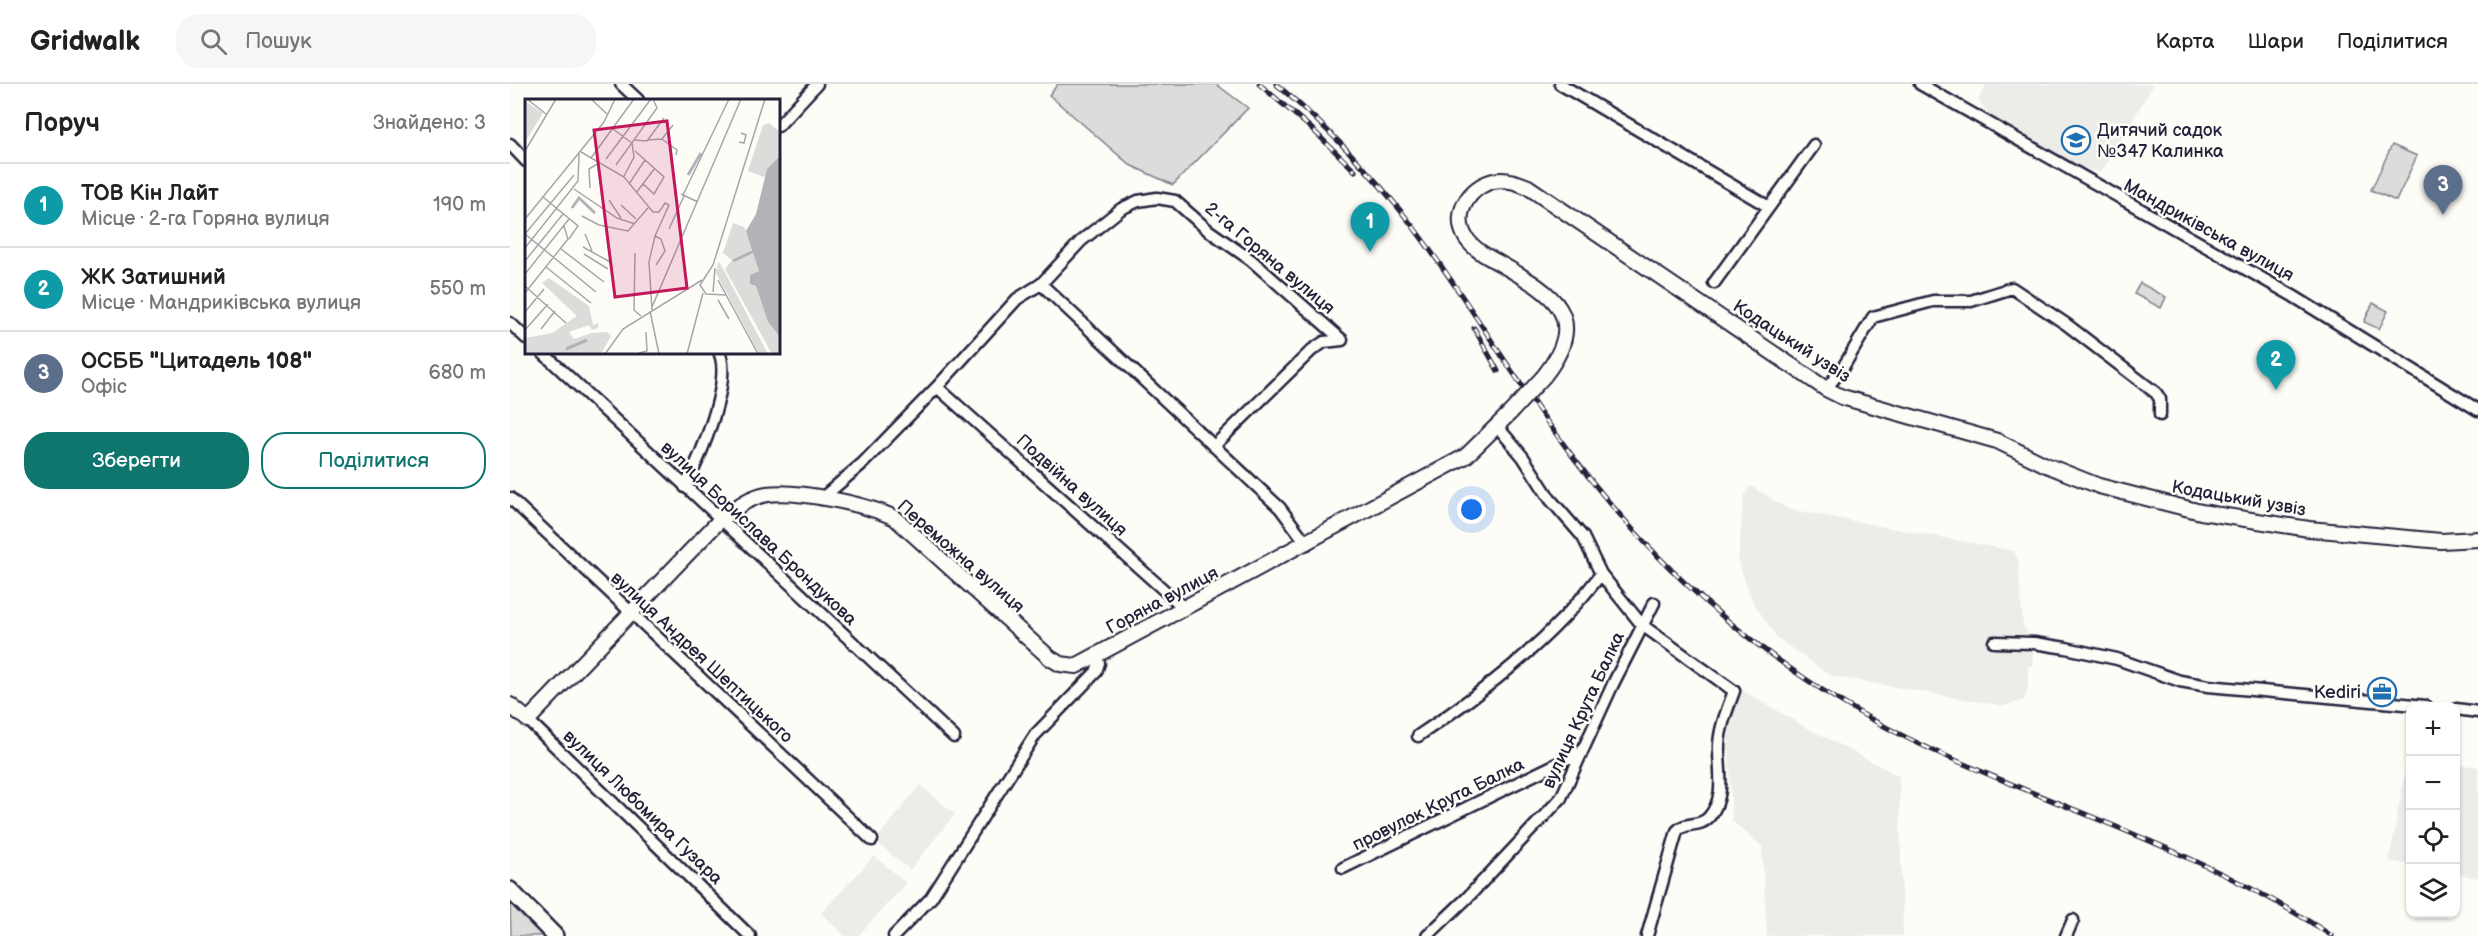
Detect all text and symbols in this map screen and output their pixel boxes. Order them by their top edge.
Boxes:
search box [176,14,596,68]
text: Gridwalk [30,25,140,58]
icon: search [197,25,230,58]
text: Пошук [245,28,312,55]
text: Карта [2155,29,2215,54]
text: Шари [2248,29,2304,54]
text: Поділитися [2337,29,2448,54]
inset map [525,99,780,354]
text: Поруч [24,108,100,139]
text: Знайдено: 3 [373,111,486,135]
place label: Дитячий садок №347 Калинка [2097,120,2224,162]
school or university icon: Дитячий садок №347 Калинка [2060,124,2092,156]
pin: 3 [2424,166,2462,215]
street label: Мандриківська вулиця [2120,175,2298,286]
text: ТОВ Кін Лайт [81,180,219,207]
text: 1 [39,193,48,217]
text: 190 m [433,193,486,217]
street label: 2-га Горяна вулиця [1200,198,1339,319]
pin: 1 [1350,202,1390,252]
text: Місце · 2-га Горяна вулиця [81,207,330,231]
text: ЖК Затишний [81,264,226,291]
text: 2 [38,277,49,301]
text: 550 m [429,277,486,301]
text: Місце · Мандриківська вулиця [81,291,361,315]
street label: Кодацький узвіз [1729,296,1855,387]
pin: 2 [2256,340,2296,390]
text: ОСББ "Цитадель 108" [81,348,312,375]
text: 3 [38,361,49,385]
text: 680 m [428,361,486,385]
text: Офіс [81,375,127,399]
street label: Подвійна вулиця [1012,430,1131,541]
button: Зберегти [24,432,249,489]
button: Поділитися [261,432,486,489]
street label: вулиця Борислава Брондукова [656,437,861,630]
street label: Кодацький узвіз [2170,476,2308,521]
street label: Переможна вулиця [893,495,1028,617]
your location [1457,495,1486,524]
street label: Горяна вулиця [1103,562,1222,639]
street label: вулиця Андрея Шептицького [606,568,797,747]
street label: вулиця Крута Балка [1538,628,1629,792]
office icon: Kediri [2366,676,2398,708]
place label: Kediri [2314,682,2361,703]
map controls [2406,702,2460,918]
button: + [2406,702,2460,756]
street label: вулиця Любомира Гузара [559,726,727,889]
street label: провулок Крута Балка [1349,754,1528,855]
button: − [2406,756,2460,810]
button: locate [2406,810,2460,864]
button: layers [2406,864,2460,918]

